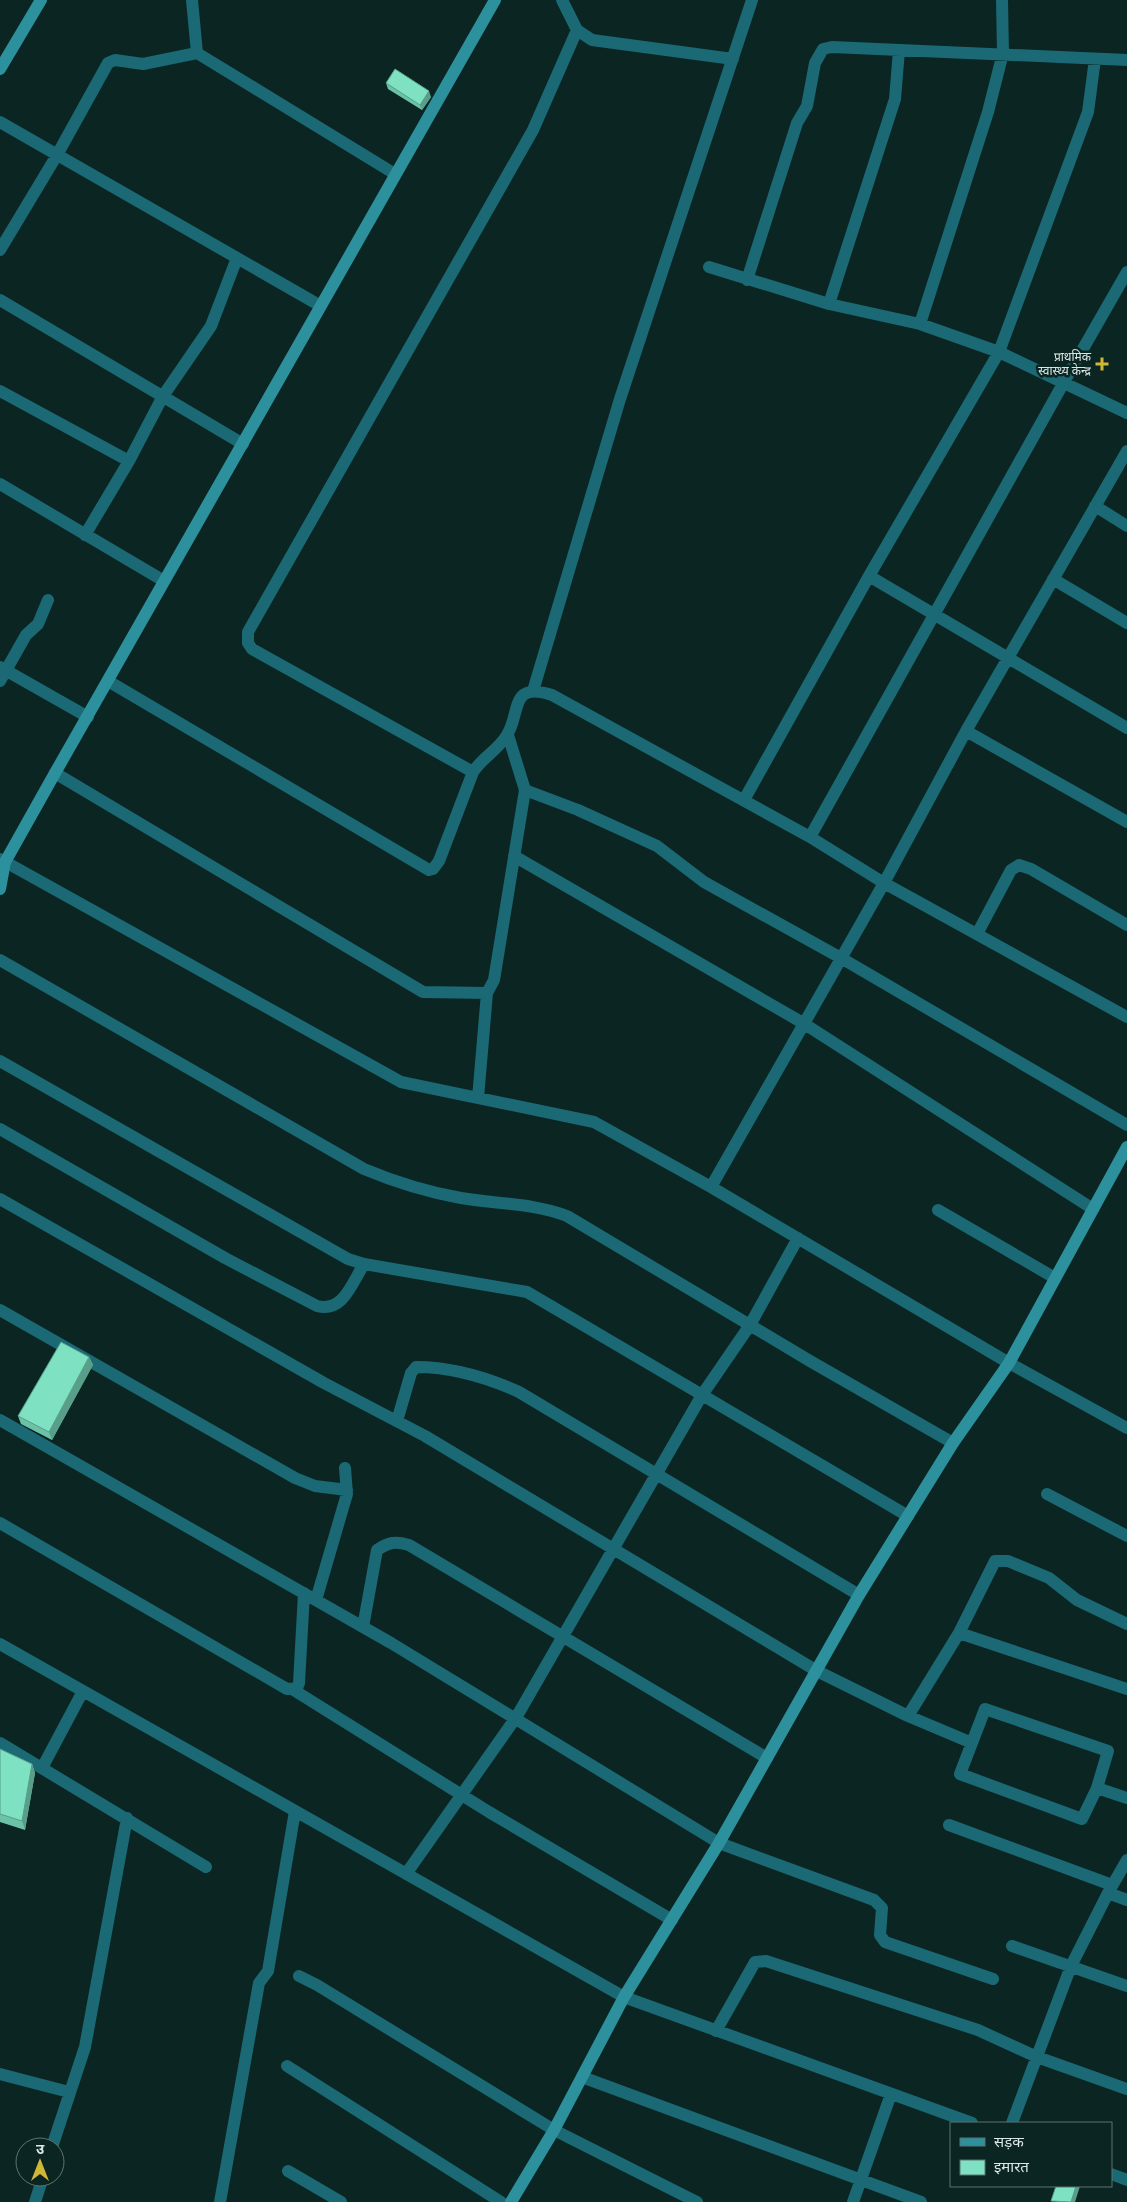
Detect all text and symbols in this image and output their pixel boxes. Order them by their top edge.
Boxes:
place label: प्राथमिक स्वास्थ्य केन्द्र [1038,349,1092,378]
marker: प्राथमिक स्वास्थ्य केन्द्र [1095,357,1109,371]
legend [950,2122,1112,2187]
text: सड़क [994,2132,1024,2150]
north arrow [15,2137,65,2187]
text: उ [36,2140,45,2157]
text: इमारत [994,2157,1029,2175]

